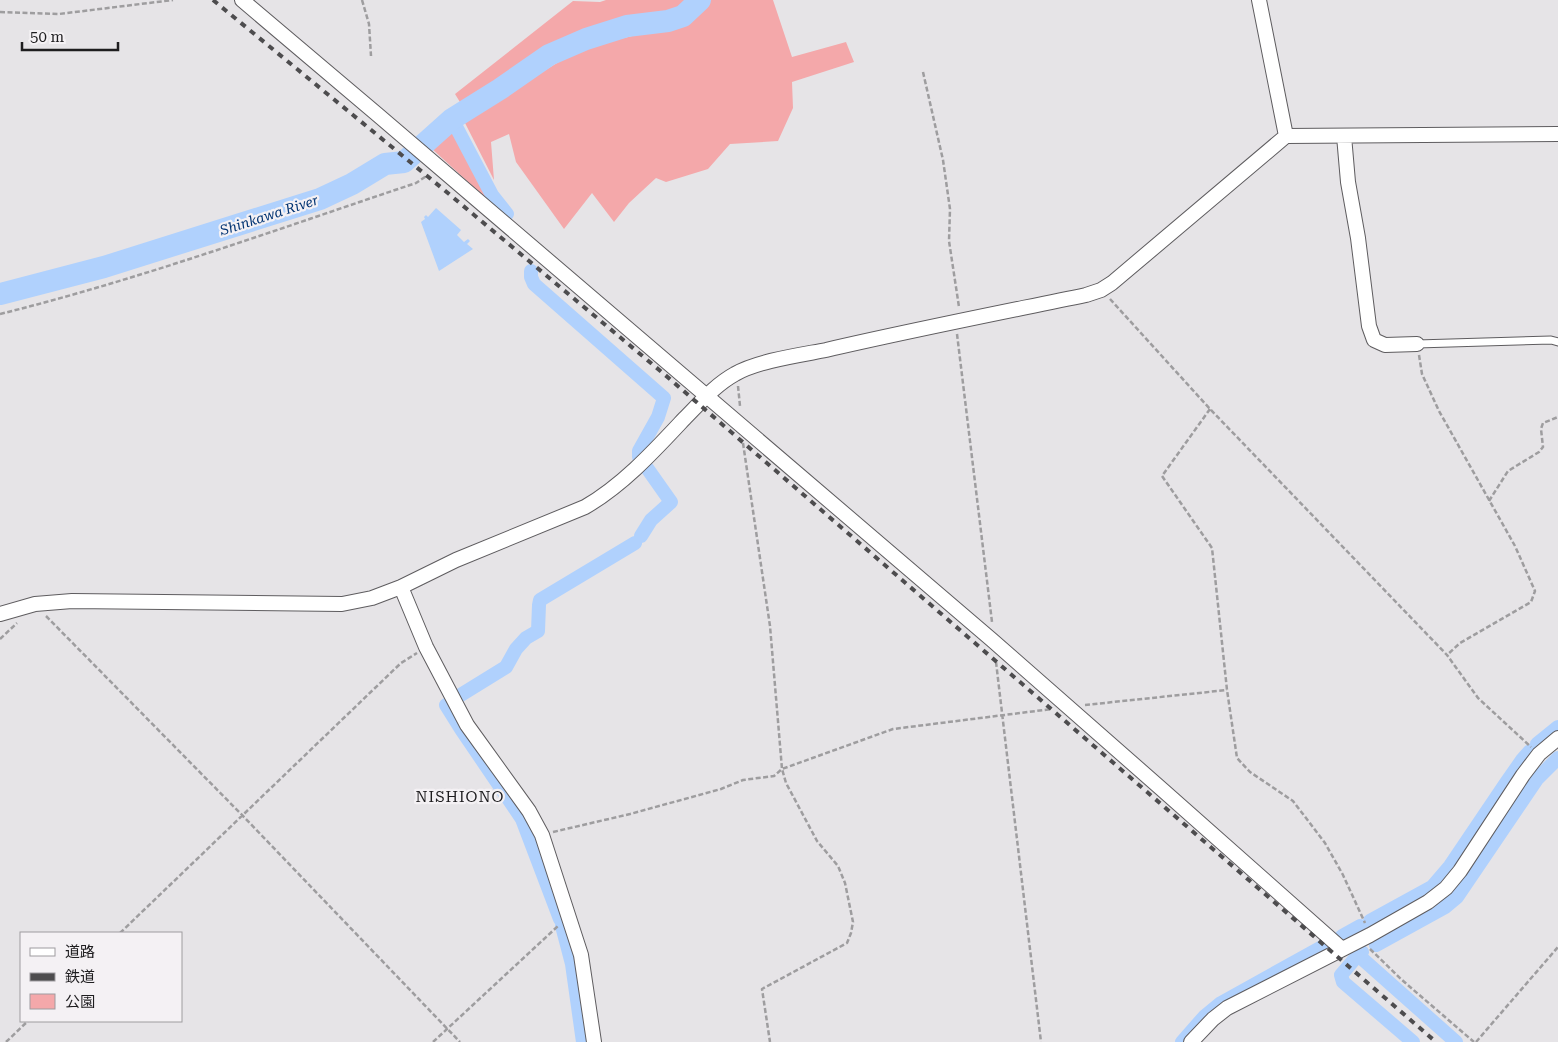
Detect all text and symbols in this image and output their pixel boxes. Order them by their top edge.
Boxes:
scale bar [22,20,119,52]
text: 50 m [30,28,65,46]
water label: Shinkawa River [217,191,320,239]
district label: NISHIONO [416,788,504,806]
legend [20,932,182,1022]
text: 道路 [65,943,95,961]
text: 鉄道 [65,968,95,986]
text: 公園 [65,993,95,1011]

